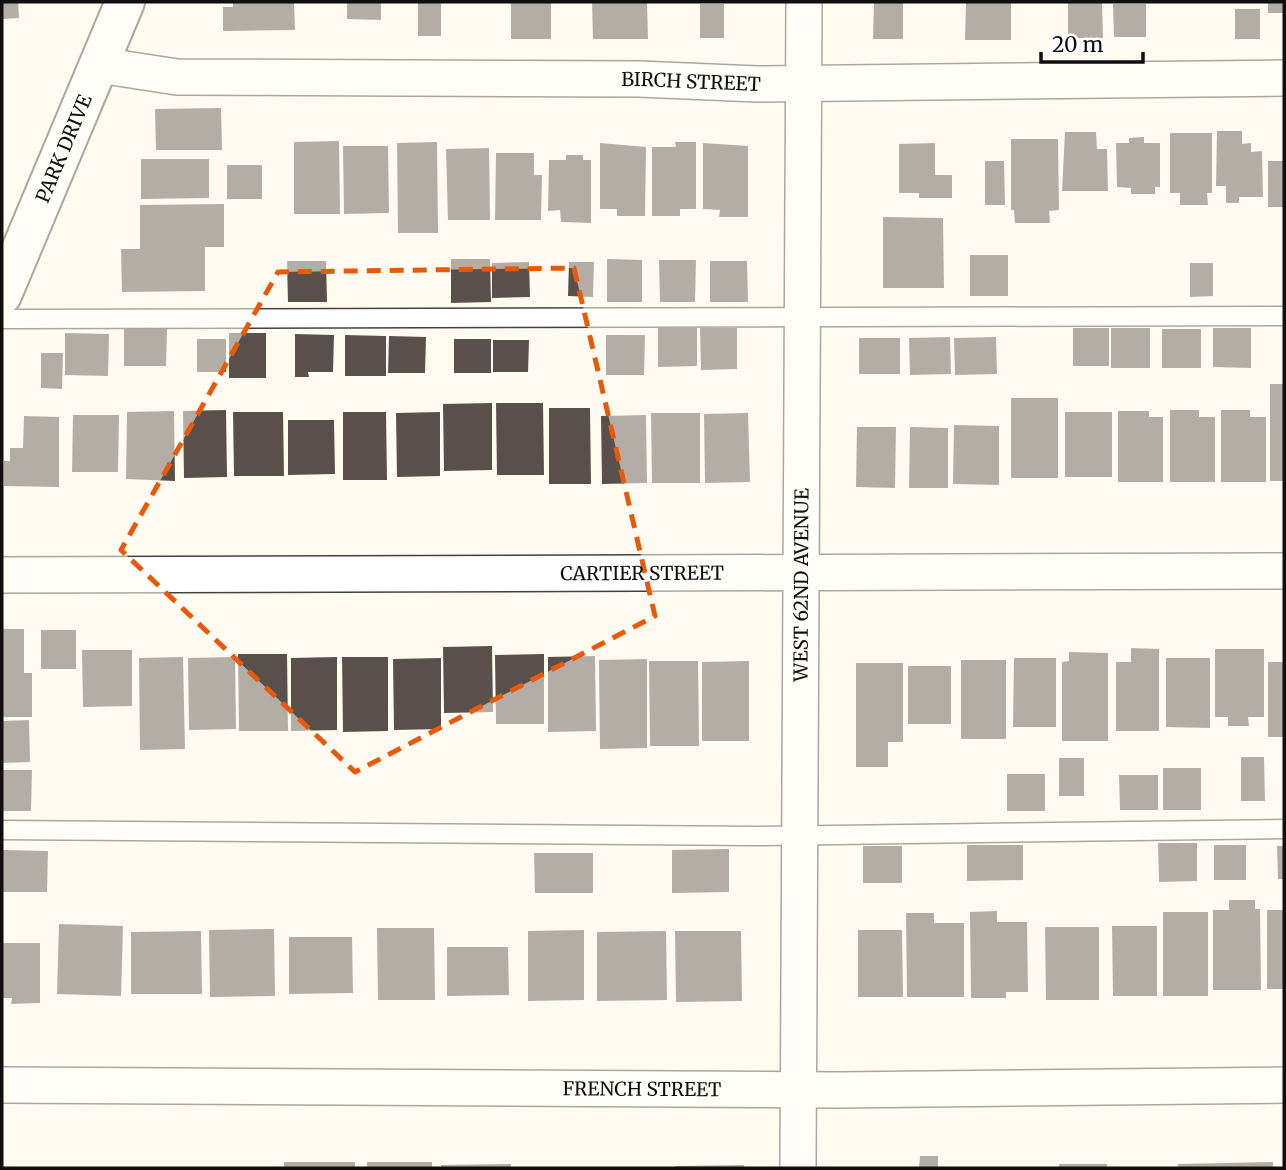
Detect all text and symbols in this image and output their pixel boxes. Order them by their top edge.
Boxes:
scale bar [1041,21,1142,65]
text: 20 m [1052,31,1104,58]
street label: BIRCH STREET [621,67,761,96]
street label: PARK DRIVE [30,91,97,206]
street label: WEST 62ND AVENUE [788,488,813,683]
street label: CARTIER STREET [560,561,724,585]
street label: FRENCH STREET [563,1076,721,1101]

